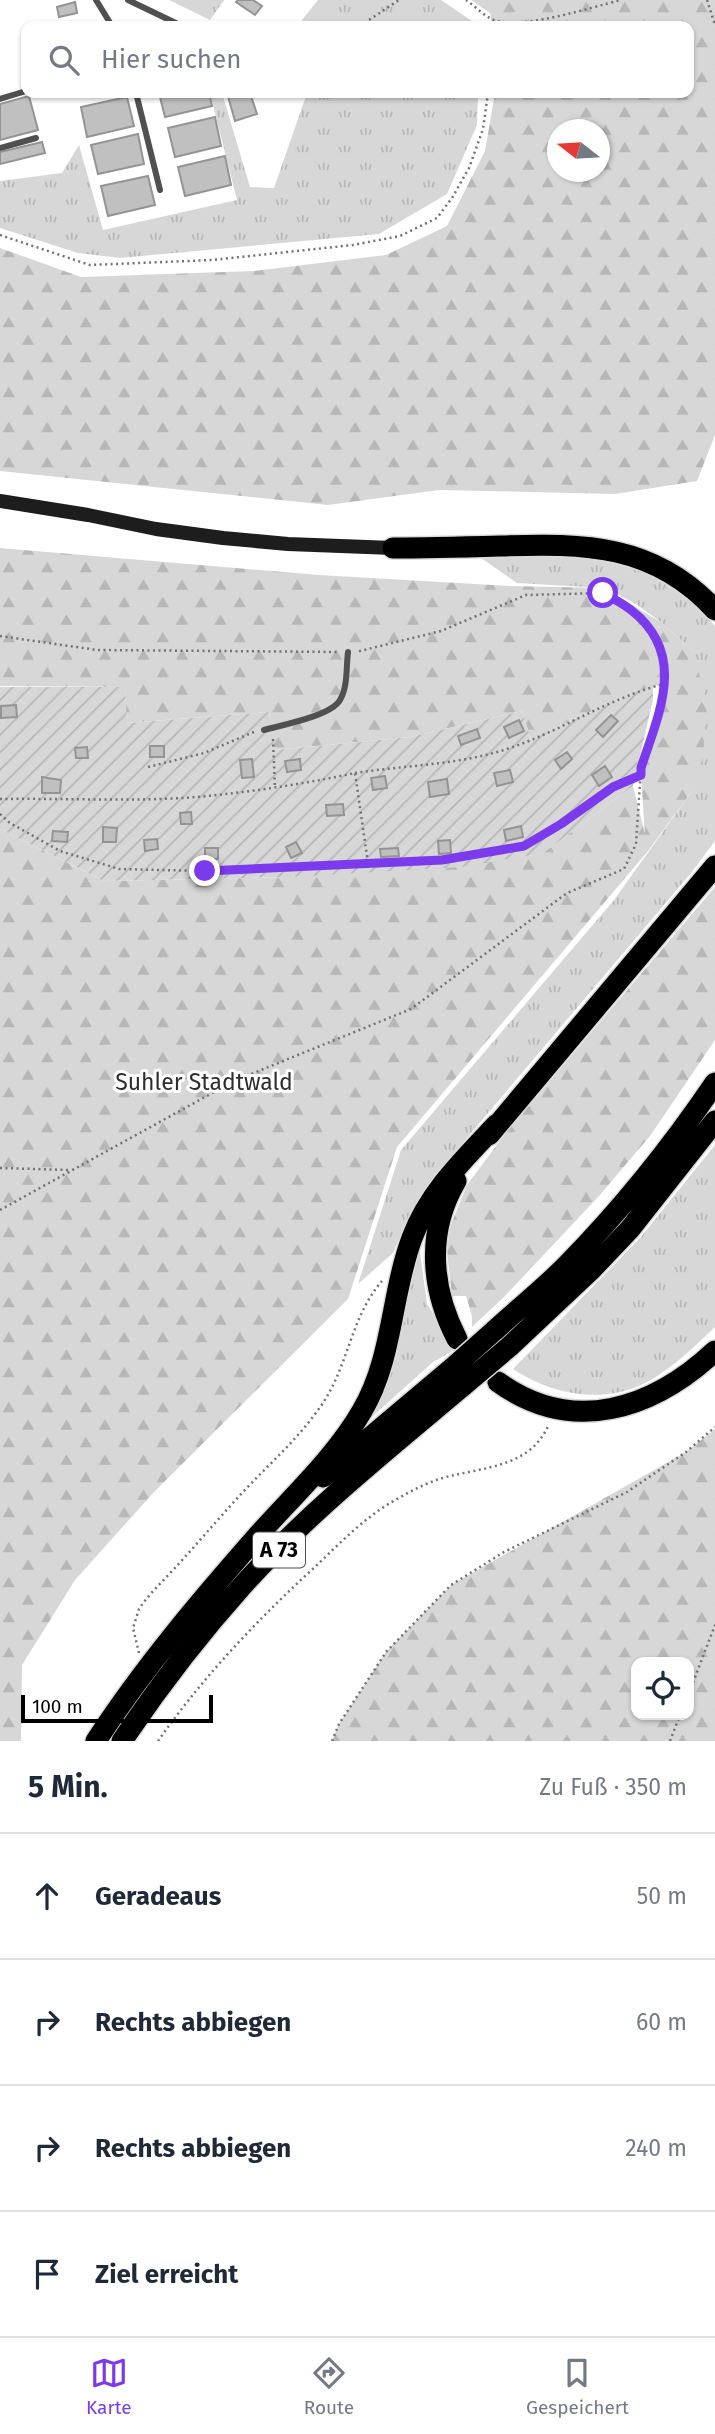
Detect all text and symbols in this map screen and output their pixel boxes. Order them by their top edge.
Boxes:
search box [21,21,694,98]
icon: search [45,41,83,79]
text: Hier suchen [101,44,241,75]
north arrow [547,119,610,182]
route start [587,577,618,608]
route end [189,855,220,886]
park label: Suhler Stadtwald [115,1068,293,1096]
road number: A 73 [253,1532,305,1568]
map controls [631,1657,694,1720]
button: locate [631,1657,694,1720]
scale bar [21,1692,214,1724]
text: 100 m [32,1695,83,1718]
text: 5 Min. [28,1769,108,1805]
text: Zu Fuß · 350 m [539,1773,687,1801]
icon: ahead [28,1877,66,1915]
text: Geradeaus [95,1881,221,1912]
text: 50 m [637,1882,687,1910]
icon: right [28,2003,66,2041]
text: Rechts abbiegen [95,2007,291,2038]
text: 60 m [636,2008,687,2036]
icon: right [28,2129,66,2167]
text: Rechts abbiegen [95,2133,291,2164]
text: 240 m [625,2134,687,2162]
icon: arrive [28,2255,66,2293]
text: Ziel erreicht [95,2259,238,2290]
tab: Karte [86,2354,132,2419]
tab: Route [304,2354,354,2419]
tab: Gespeichert [526,2354,629,2419]

